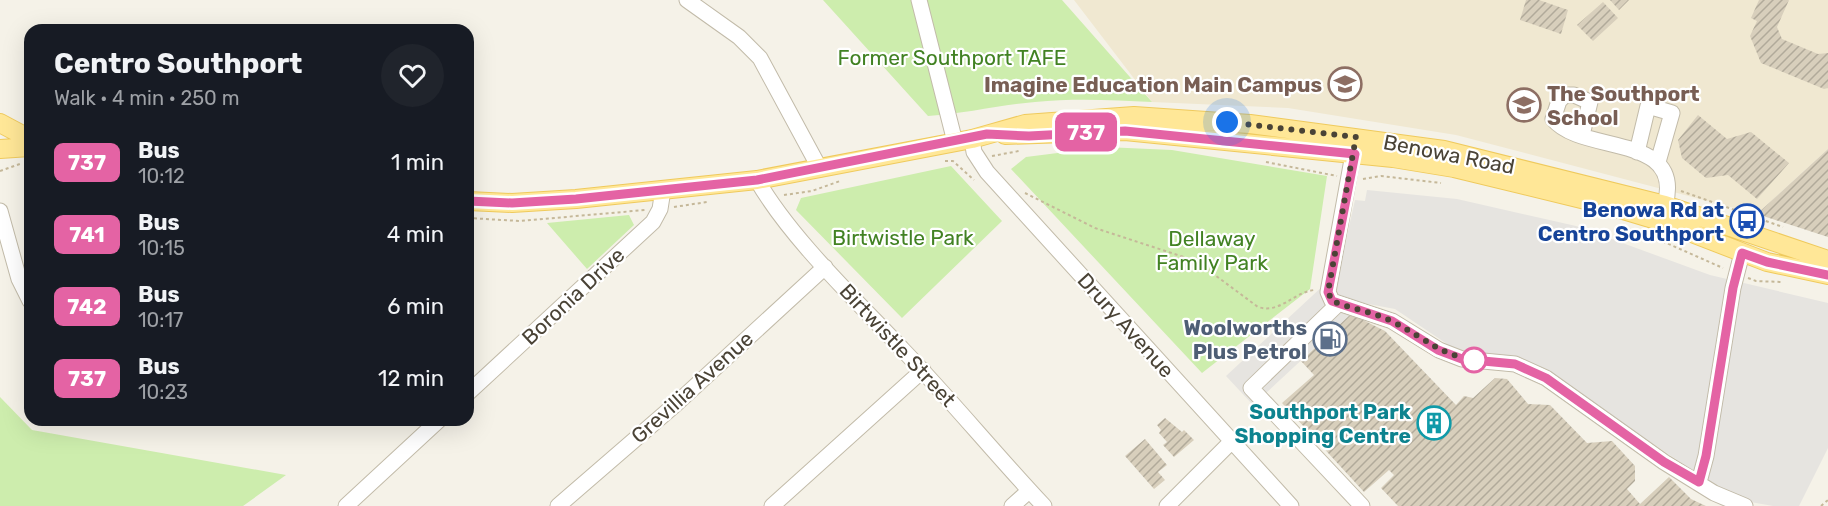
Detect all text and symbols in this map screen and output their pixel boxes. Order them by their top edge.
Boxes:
button: heart [381,44,444,107]
park label: Former Southport TAFE [838,45,1066,70]
text: Centro Southport [54,47,302,80]
school or university icon: Imagine Education Main Campus [1327,66,1363,102]
place label: Imagine Education Main Campus [984,72,1322,97]
place label: The Southport School [1547,81,1700,130]
text: Walk · 4 min · 250 m [54,86,239,110]
school or university icon: The Southport School [1506,87,1542,123]
your location [1212,107,1242,137]
line badge: 737 [1052,112,1120,152]
text: 737 [1067,120,1105,145]
street label: Benowa Road [1381,129,1517,179]
text: Bus [138,137,180,164]
text: 1 min [391,149,444,176]
text: 737 [68,150,106,175]
text: 10:12 [138,164,185,188]
place label: Benowa Rd at Centro Southport [1538,197,1724,246]
bus stop icon: Benowa Rd at Centro Southport [1729,203,1765,239]
text: Bus [138,209,180,236]
text: 4 min [387,221,444,248]
text: 741 [69,222,105,247]
park label: Birtwistle Park [832,225,974,250]
park label: Dellaway Family Park [1156,226,1268,275]
text: 10:15 [138,236,185,260]
street label: Boronia Drive [517,242,629,350]
street label: Drury Avenue [1072,267,1180,383]
street label: Birtwistle Street [835,278,961,412]
text: Bus [138,281,180,308]
text: 6 min [387,293,444,320]
text: 742 [67,294,107,319]
text: 10:17 [138,308,183,332]
place label: Woolworths Plus Petrol [1184,315,1307,364]
fuel station icon: Woolworths Plus Petrol [1312,321,1348,357]
street label: Grevillia Avenue [626,326,758,448]
unlabelled marker [1461,347,1487,373]
text: Bus [138,353,180,380]
text: 12 min [378,365,444,392]
text: 737 [68,366,106,391]
text: 10:23 [138,380,188,404]
place label: Southport Park Shopping Centre [1234,399,1412,448]
building icon: Southport Park Shopping Centre [1416,405,1452,441]

